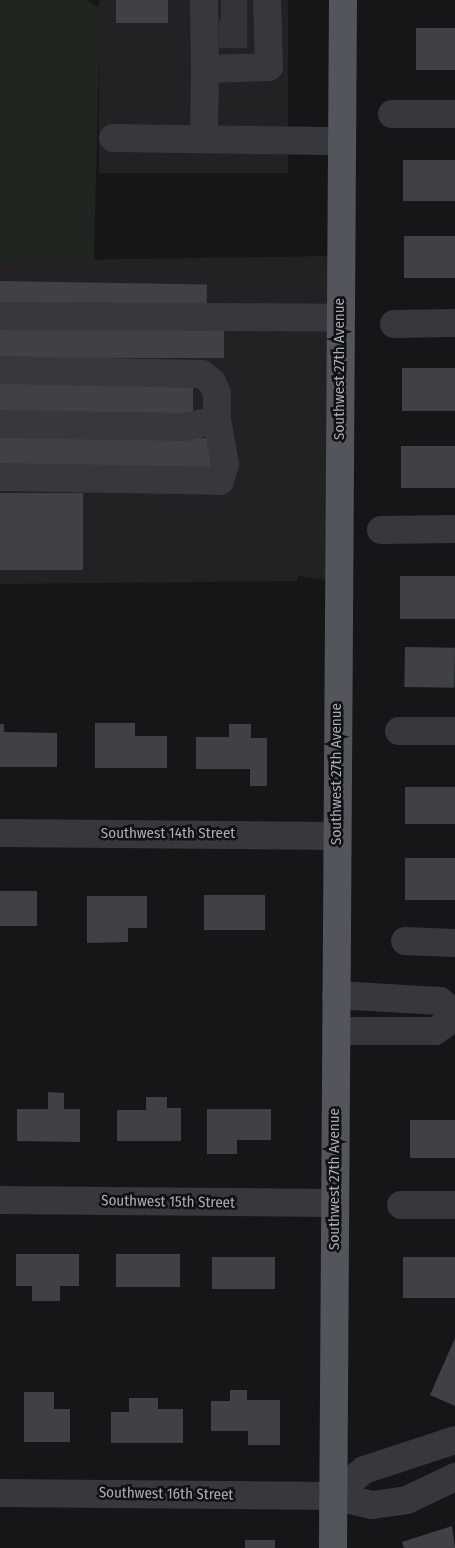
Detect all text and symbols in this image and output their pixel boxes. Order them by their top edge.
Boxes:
street label: Southwest 27th Avenue [331,298,349,440]
street label: Southwest 27th Avenue [328,703,346,845]
street label: Southwest 14th Street [101,825,235,843]
street label: Southwest 27th Avenue [326,1108,344,1250]
street label: Southwest 15th Street [101,1192,235,1212]
street label: Southwest 16th Street [99,1484,233,1504]

